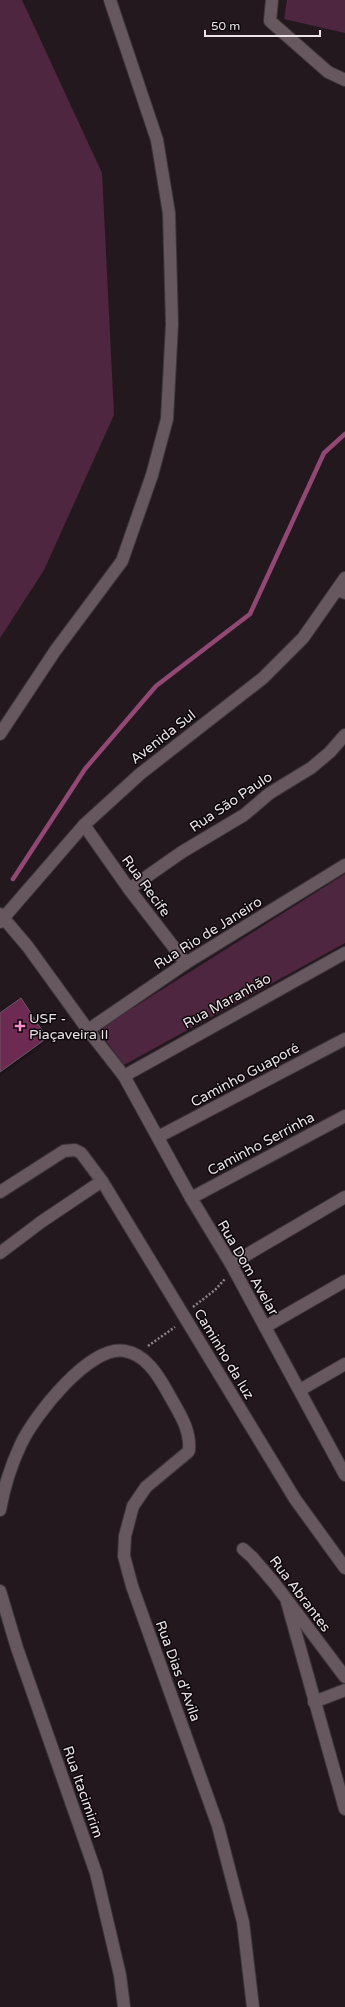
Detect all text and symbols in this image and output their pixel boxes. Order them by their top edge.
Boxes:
scale bar [205,12,320,38]
text: 50 m [211,19,240,33]
street label: Avenida Sul [127,706,199,768]
street label: Rua São Paulo [186,768,276,836]
street label: Rua Recife [118,852,174,920]
street label: Rua Rio de Janeiro [151,893,265,973]
street label: Rua Maranhão [180,970,274,1032]
place label: USF - Piaçaveira II [29,1010,108,1043]
marker: USF - Piaçaveira II [14,1020,26,1032]
street label: Caminho Guaporé [188,1039,302,1111]
street label: Caminho Serrinha [205,1109,317,1179]
street label: Rua Dom Avelar [214,1217,282,1319]
street label: Caminho da luz [190,1306,258,1402]
street label: Rua Abrantes [266,1553,334,1636]
street label: Rua Dias d'Avila [152,1618,204,1724]
street label: Rua Itacimirim [59,1744,107,1840]

